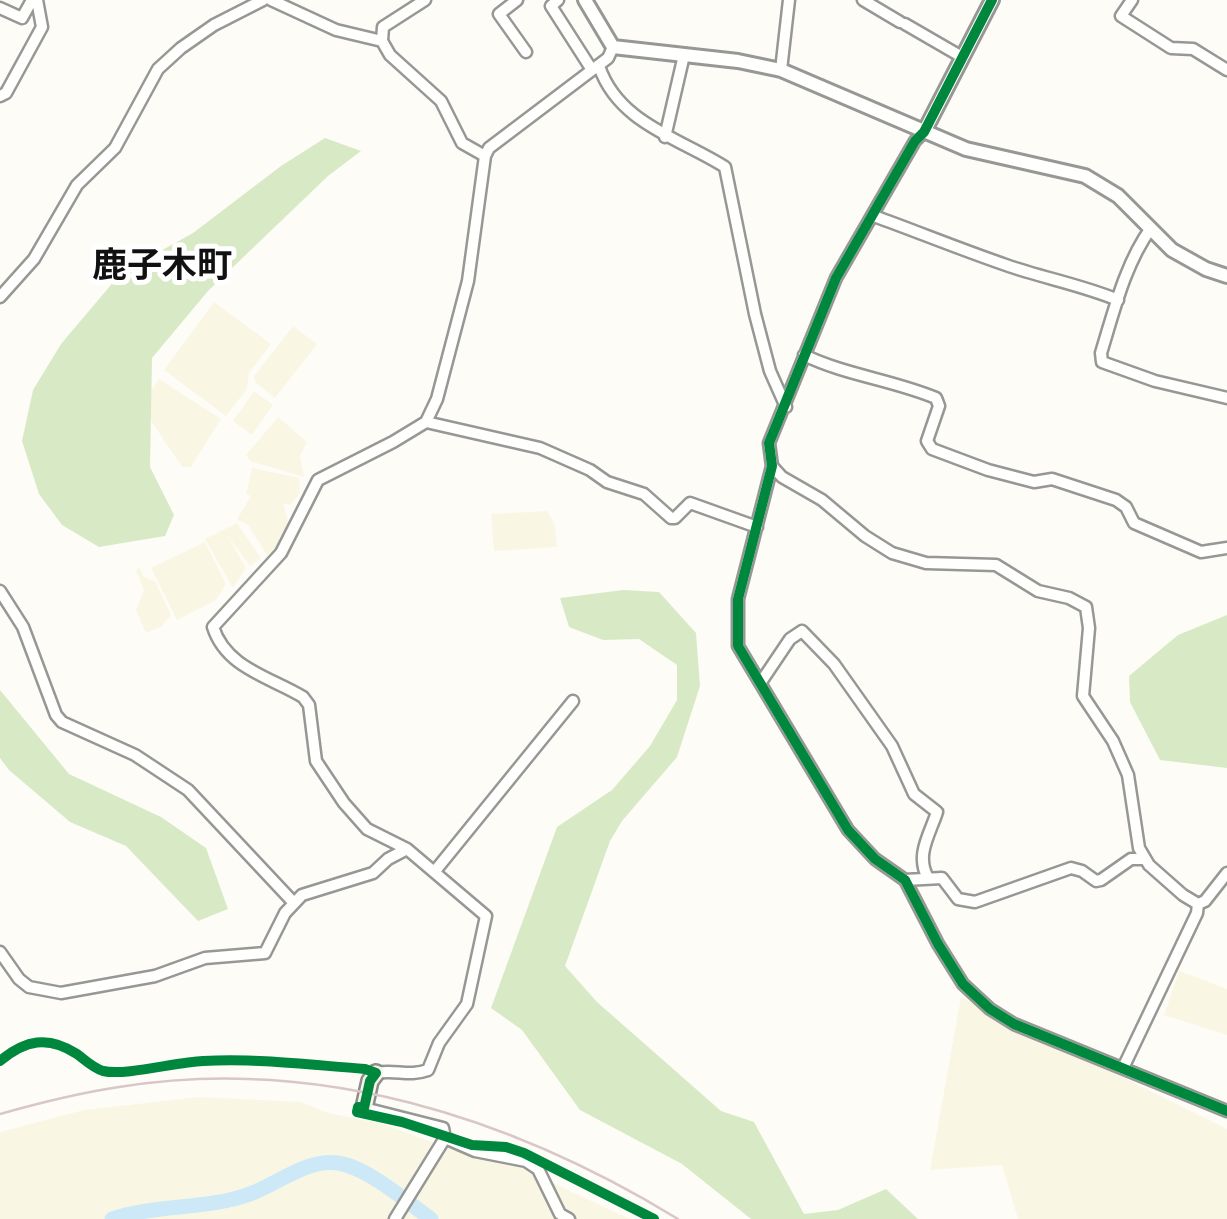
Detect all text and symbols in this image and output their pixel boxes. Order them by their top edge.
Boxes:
district label: 鹿子木町 [92,243,232,285]

